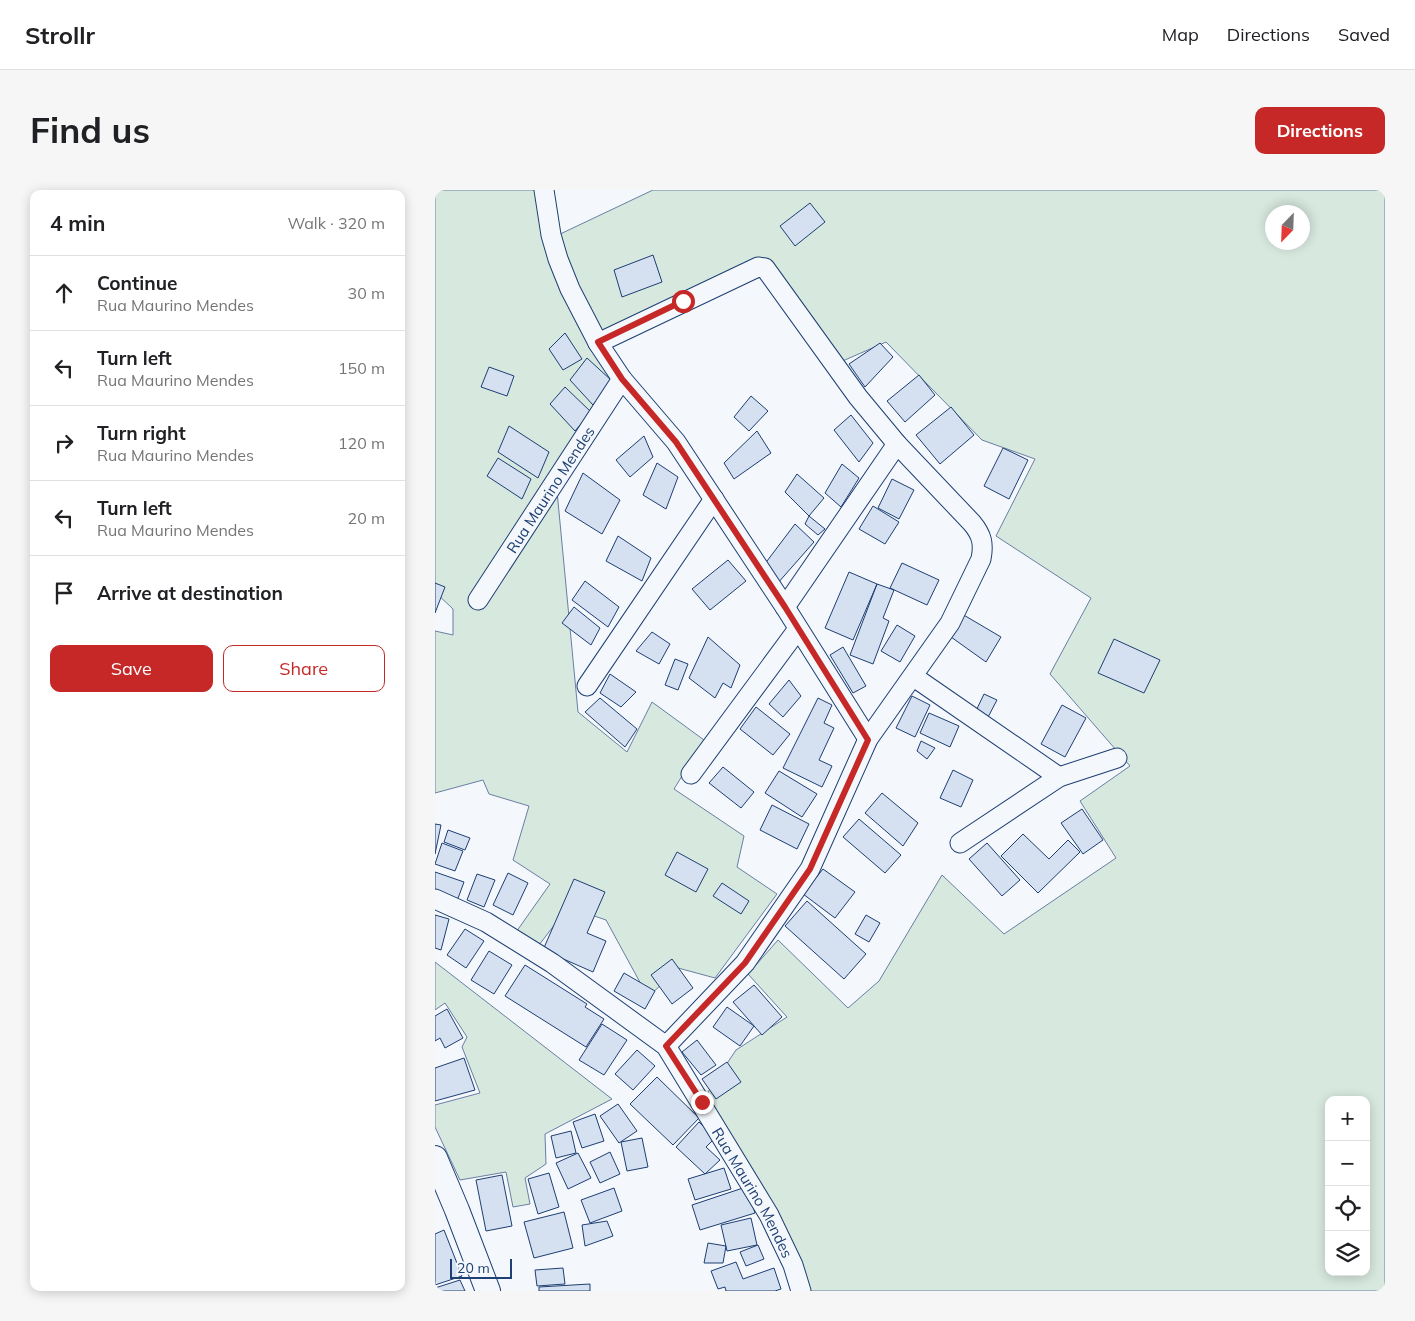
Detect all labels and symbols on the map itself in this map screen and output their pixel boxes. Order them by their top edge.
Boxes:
north arrow [1265,205,1310,250]
route start [672,290,695,313]
street label: Rua Maurino Mendes [502,422,598,556]
route end [691,1091,714,1114]
street label: Rua Maurino Mendes [708,1124,798,1261]
scale bar [450,1256,513,1279]

